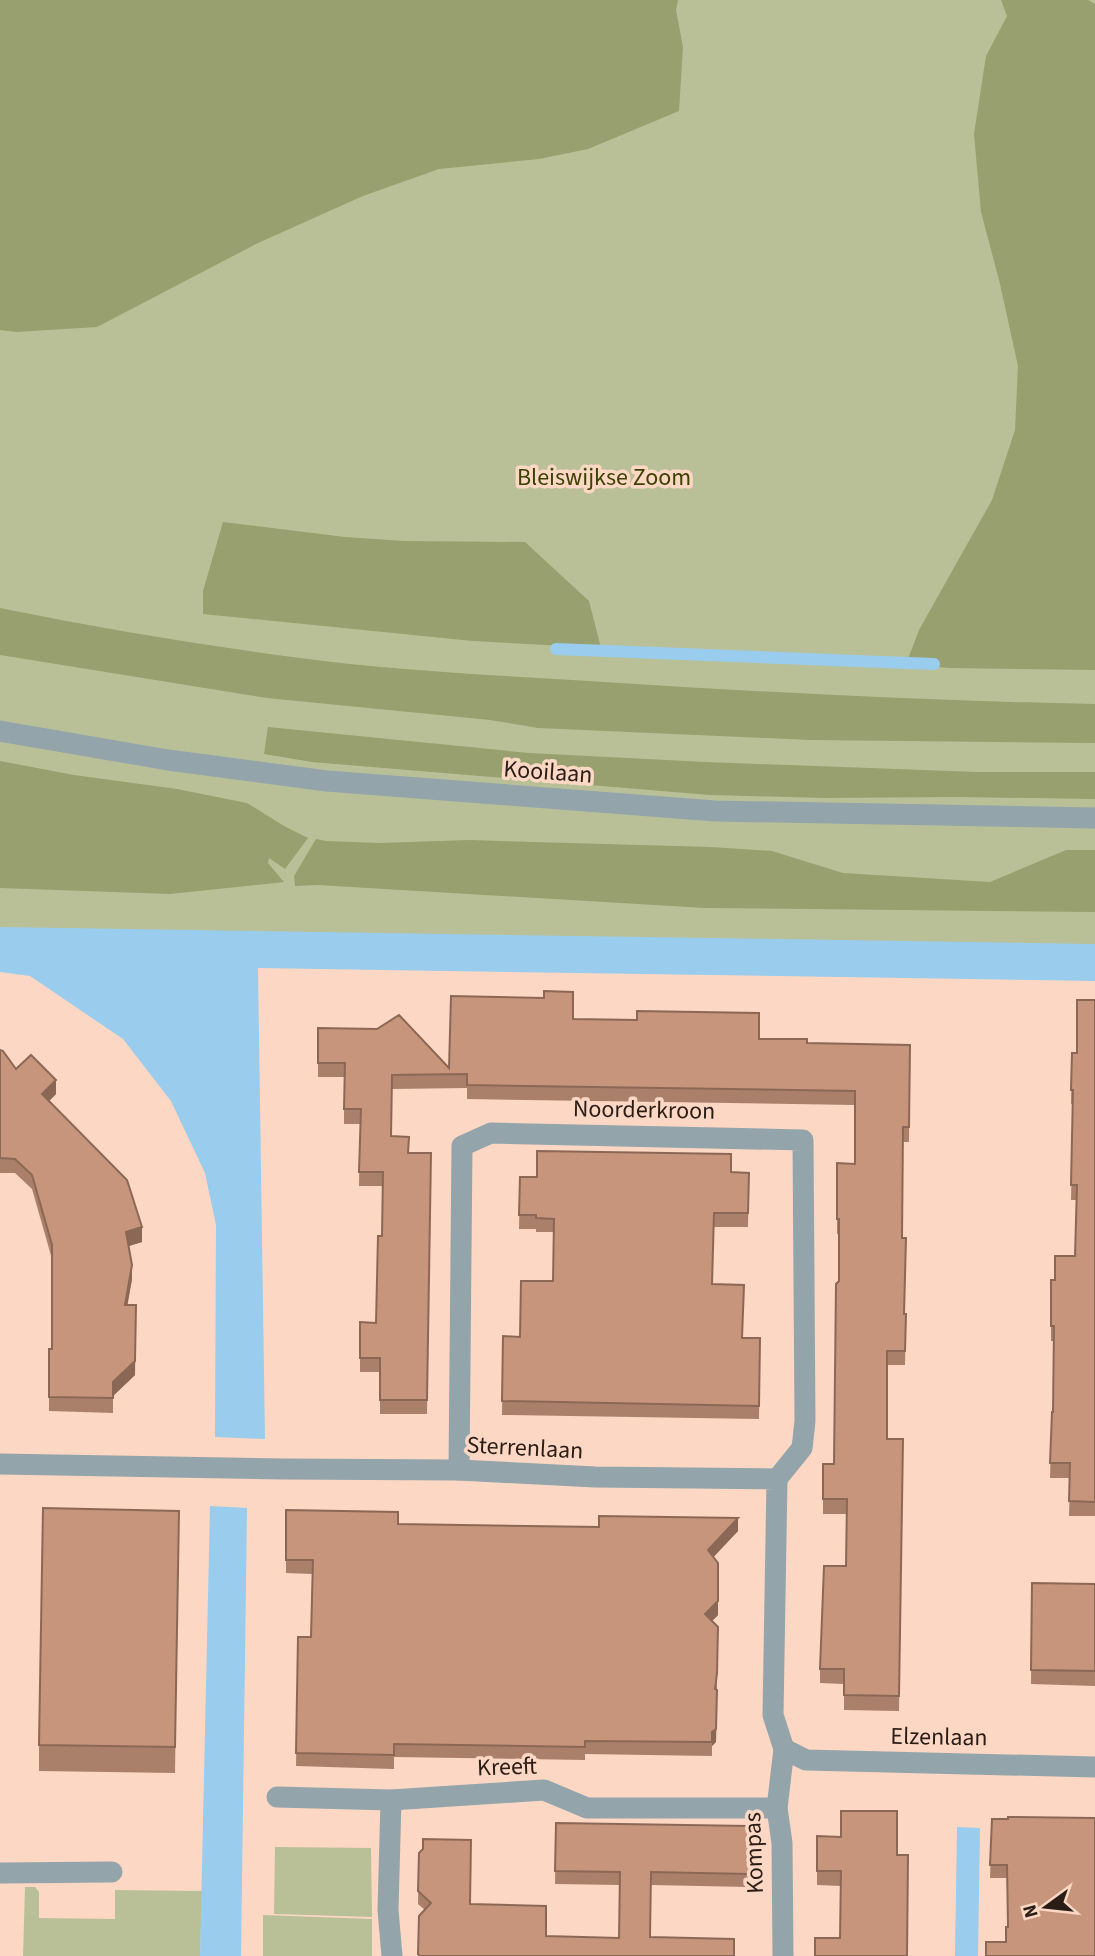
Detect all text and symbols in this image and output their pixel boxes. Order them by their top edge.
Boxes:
park label: Bleiswijkse Zoom [517,460,691,495]
street label: Kooilaan [502,751,594,793]
street label: Noorderkroon [573,1091,715,1129]
street label: Sterrenlaan [466,1427,584,1469]
street label: Elzenlaan [890,1719,988,1755]
street label: Kreeft [476,1748,538,1786]
street label: Kompas [735,1812,773,1894]
north arrow [1011,1872,1081,1942]
text: N [1016,1901,1046,1921]

